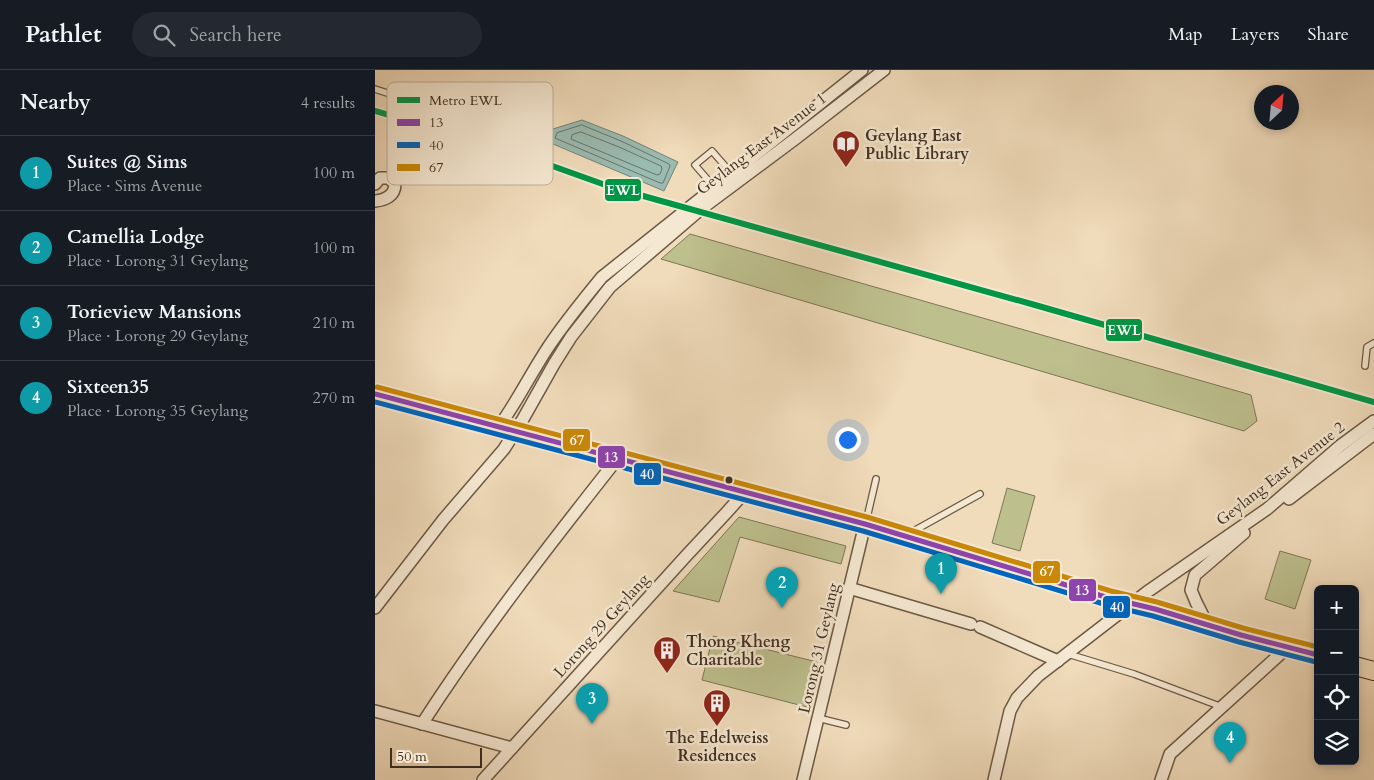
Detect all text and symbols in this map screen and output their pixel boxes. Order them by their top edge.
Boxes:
search box [132,12,482,57]
text: Pathlet [25,18,102,51]
icon: search [150,21,178,49]
text: Search here [190,22,282,48]
text: Map [1168,22,1203,47]
text: Layers [1231,22,1280,47]
text: Share [1308,22,1349,47]
legend [387,82,553,185]
north arrow [1254,85,1299,130]
text: Nearby [20,88,91,117]
street label: Geylang East Avenue 1 [692,88,831,200]
text: Metro EWL [429,91,503,110]
text: 4 results [301,92,355,114]
text: 13 [429,113,443,132]
place label: Geylang East Public Library [865,125,969,165]
library icon: Geylang East Public Library [831,129,861,168]
text: 40 [429,136,443,155]
text: Suites @ Sims [67,149,187,175]
text: 67 [429,158,443,177]
text: 1 [32,162,40,184]
text: 100 m [313,162,355,184]
text: Place · Sims Avenue [67,175,202,197]
line badge: EWL [604,178,642,202]
text: EWL [606,181,640,200]
text: Camellia Lodge [67,224,204,250]
text: 2 [32,237,40,259]
text: 100 m [313,237,355,259]
text: Place · Lorong 31 Geylang [67,250,248,272]
text: Torieview Mansions [67,299,241,325]
text: 3 [32,312,40,334]
text: 210 m [313,312,355,334]
line badge: EWL [1105,318,1143,342]
text: EWL [1107,321,1141,340]
text: Place · Lorong 29 Geylang [67,325,248,347]
text: Sixteen35 [67,374,149,400]
text: 4 [32,387,40,409]
text: 270 m [313,387,355,409]
text: Place · Lorong 35 Geylang [67,400,248,422]
street label: Geylang East Avenue 2 [1212,417,1349,531]
your location [835,427,861,453]
line badge: 67 [562,428,591,452]
text: 67 [570,431,584,450]
line badge: 13 [597,445,626,469]
text: 13 [604,448,618,467]
line badge: 40 [633,462,662,486]
text: 40 [640,465,654,484]
unlabelled marker [724,475,734,485]
pin: 1 [925,553,957,594]
line badge: 67 [1032,560,1061,584]
text: 67 [1040,562,1054,581]
pin: 2 [766,567,798,608]
street label: Lorong 29 Geylang [549,569,655,683]
line badge: 13 [1068,578,1097,602]
street label: Lorong 31 Geylang [793,581,845,716]
text: 13 [1075,581,1089,600]
map controls [1314,585,1359,765]
button: + [1314,585,1359,630]
line badge: 40 [1102,595,1131,619]
text: 40 [1110,598,1124,617]
button: − [1314,630,1359,675]
place label: Thong Kheng Charitable [686,631,790,671]
building icon: Thong Kheng Charitable [652,635,682,674]
button: locate [1314,675,1359,720]
pin: 3 [576,683,608,724]
building icon: The Edelweiss Residences [702,688,732,727]
button: layers [1314,720,1359,765]
pin: 4 [1214,722,1246,763]
place label: The Edelweiss Residences [666,727,769,767]
scale bar [390,745,483,768]
text: 50 m [397,747,427,766]

